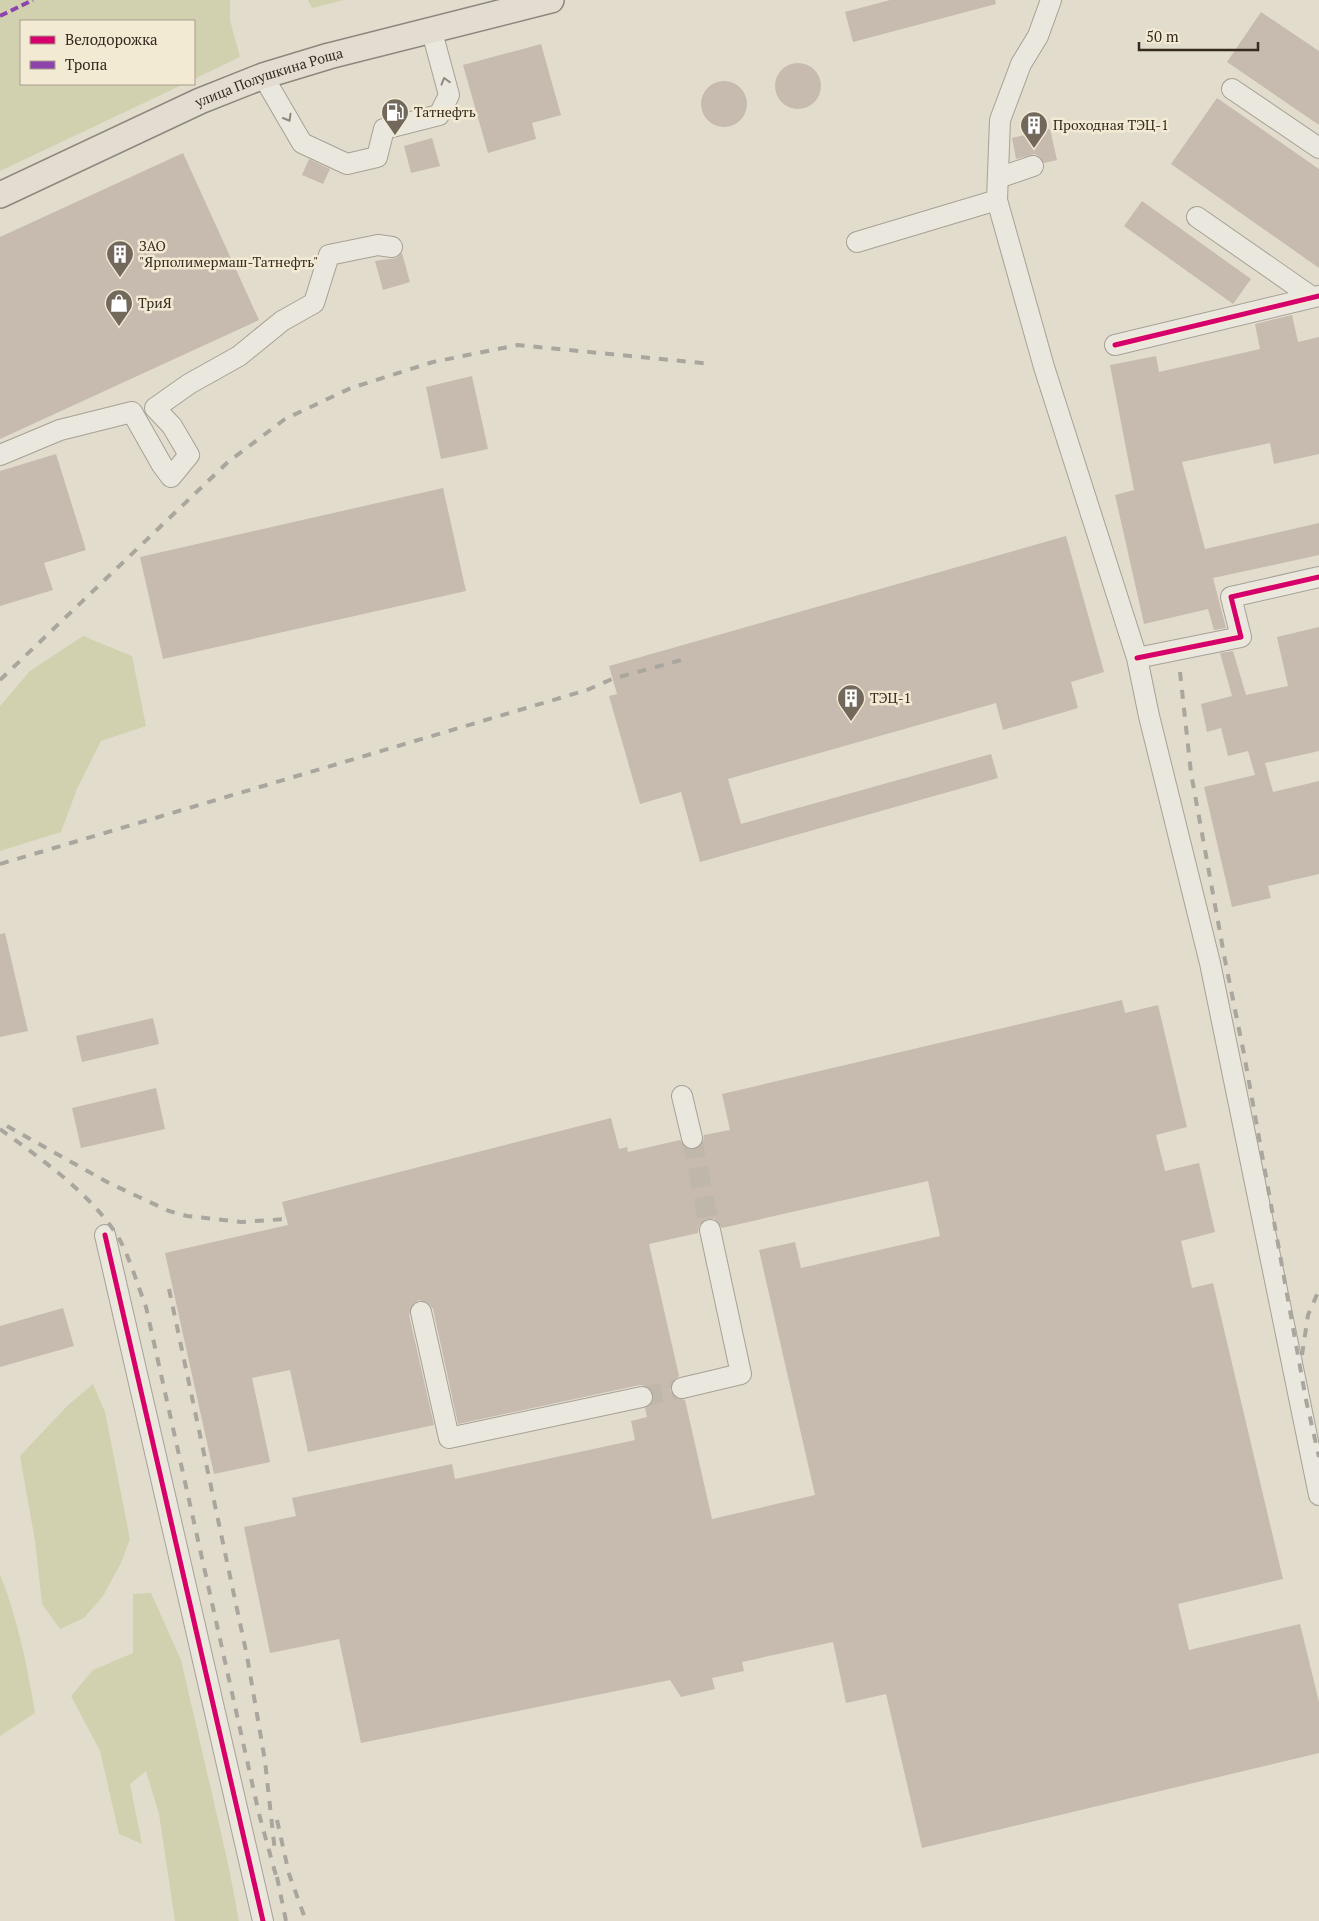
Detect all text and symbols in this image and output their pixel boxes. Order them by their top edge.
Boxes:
legend [20,20,195,85]
scale bar [1139,20,1258,52]
text: 50 m [1146,26,1179,46]
text: Велодорожка [65,29,158,49]
street label: улица Полушкина Роща [190,43,345,112]
text: Тропа [65,54,108,74]
one-way arrow [441,77,451,86]
fuel station icon: Татнефть [380,97,410,136]
place label: Татнефть [414,102,476,121]
building icon: Проходная ТЭЦ-1 [1019,110,1049,149]
one-way arrow [281,113,291,122]
place label: Проходная ТЭЦ-1 [1053,115,1169,134]
place label: ЗАО "Ярполимермаш-Татнефть" [139,236,318,271]
building icon: ЗАО "Ярполимермаш-Татнефть" [105,239,135,278]
shop icon: ТриЯ [104,288,134,327]
place label: ТриЯ [138,293,172,312]
building icon: ТЭЦ-1 [836,683,866,722]
place label: ТЭЦ-1 [870,688,911,707]

